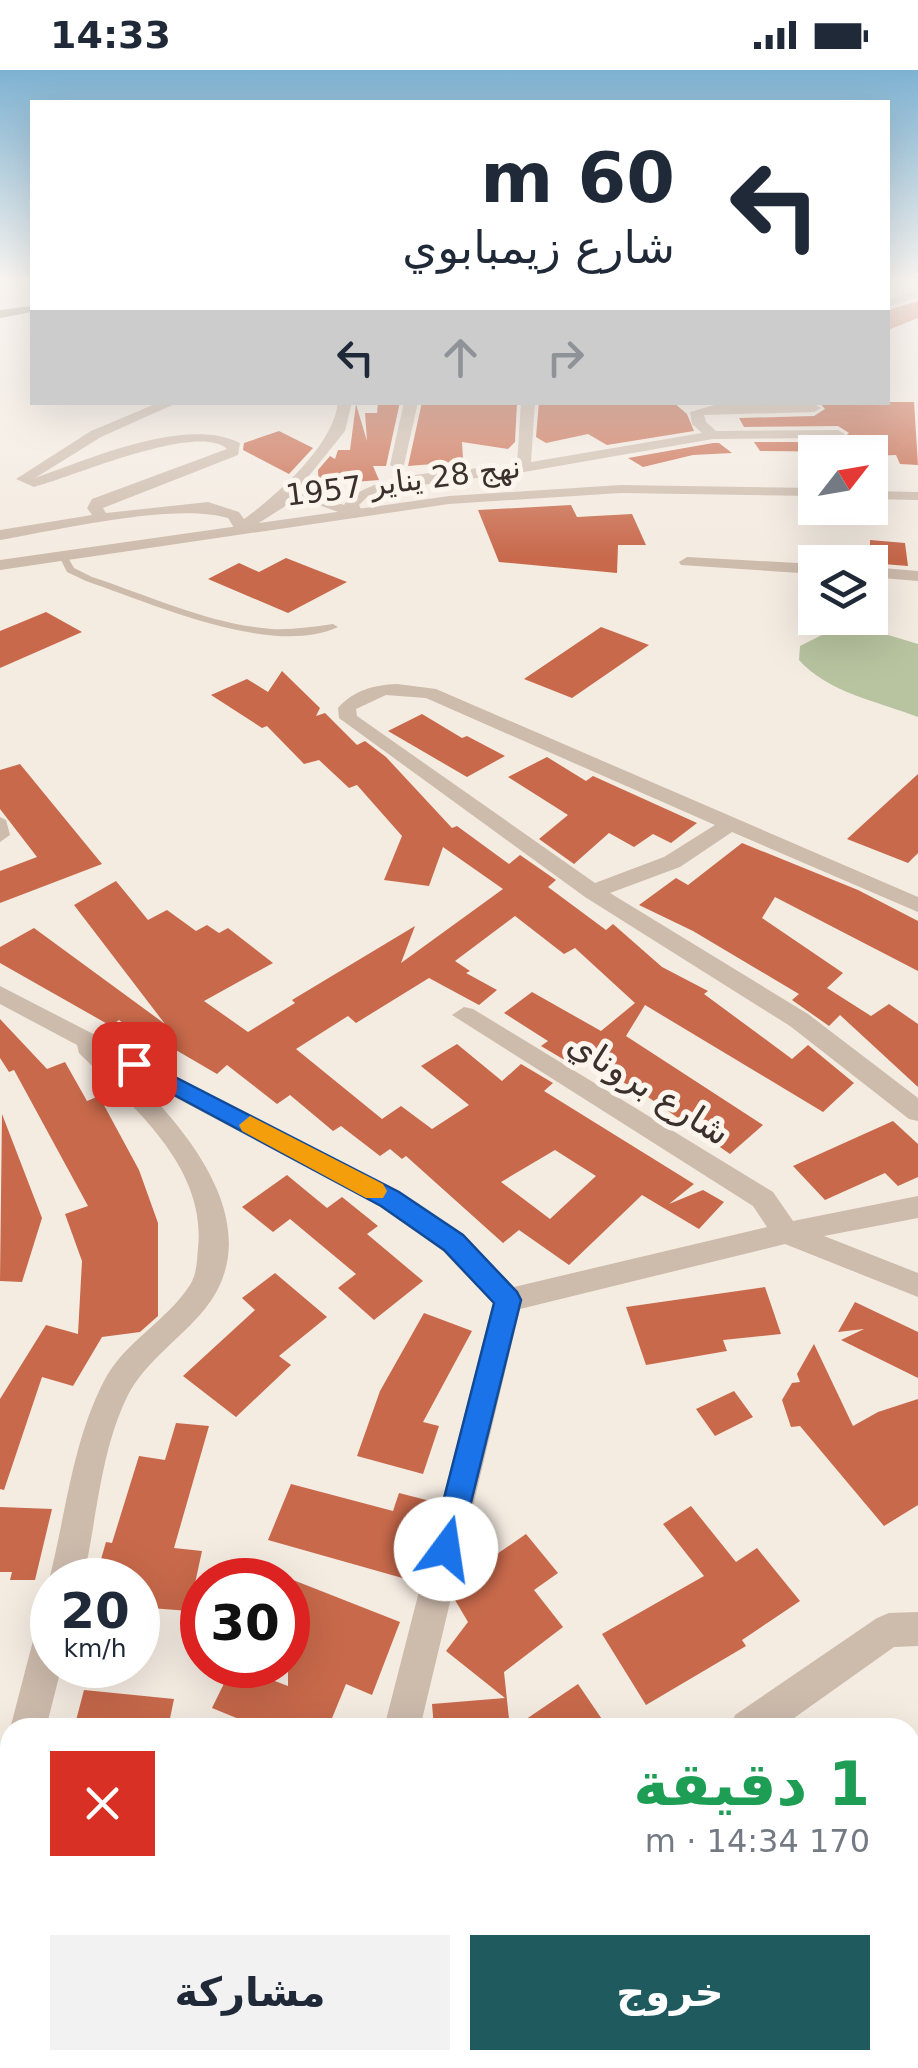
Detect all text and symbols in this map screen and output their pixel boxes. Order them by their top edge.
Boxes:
text: 14:33 [50,13,171,57]
text: 60 m [480,137,675,219]
icon: left [710,140,840,270]
text: شارع زيمبابوي [402,221,675,274]
icon: left [328,330,383,385]
icon: ahead [433,330,488,385]
icon: right [538,330,593,385]
north arrow [798,435,888,525]
map controls [798,435,888,635]
street label: نهج 28 يناير 1957 [284,449,522,514]
button: layers [798,545,888,635]
pin [92,1022,177,1107]
street label: شارع بروناي [560,1023,737,1154]
icon: arrive [107,1037,162,1092]
position arrow [394,1497,498,1601]
speed limit sign: 30 [180,1558,310,1688]
text: 20 [60,1582,130,1640]
text: km/h [63,1634,127,1663]
text: 1 دقيقة [633,1749,870,1819]
button: close [50,1751,155,1856]
text: 170 m · 14:34 [645,1822,870,1860]
button: مشاركة [50,1935,450,2050]
button: خروج [470,1935,870,2050]

